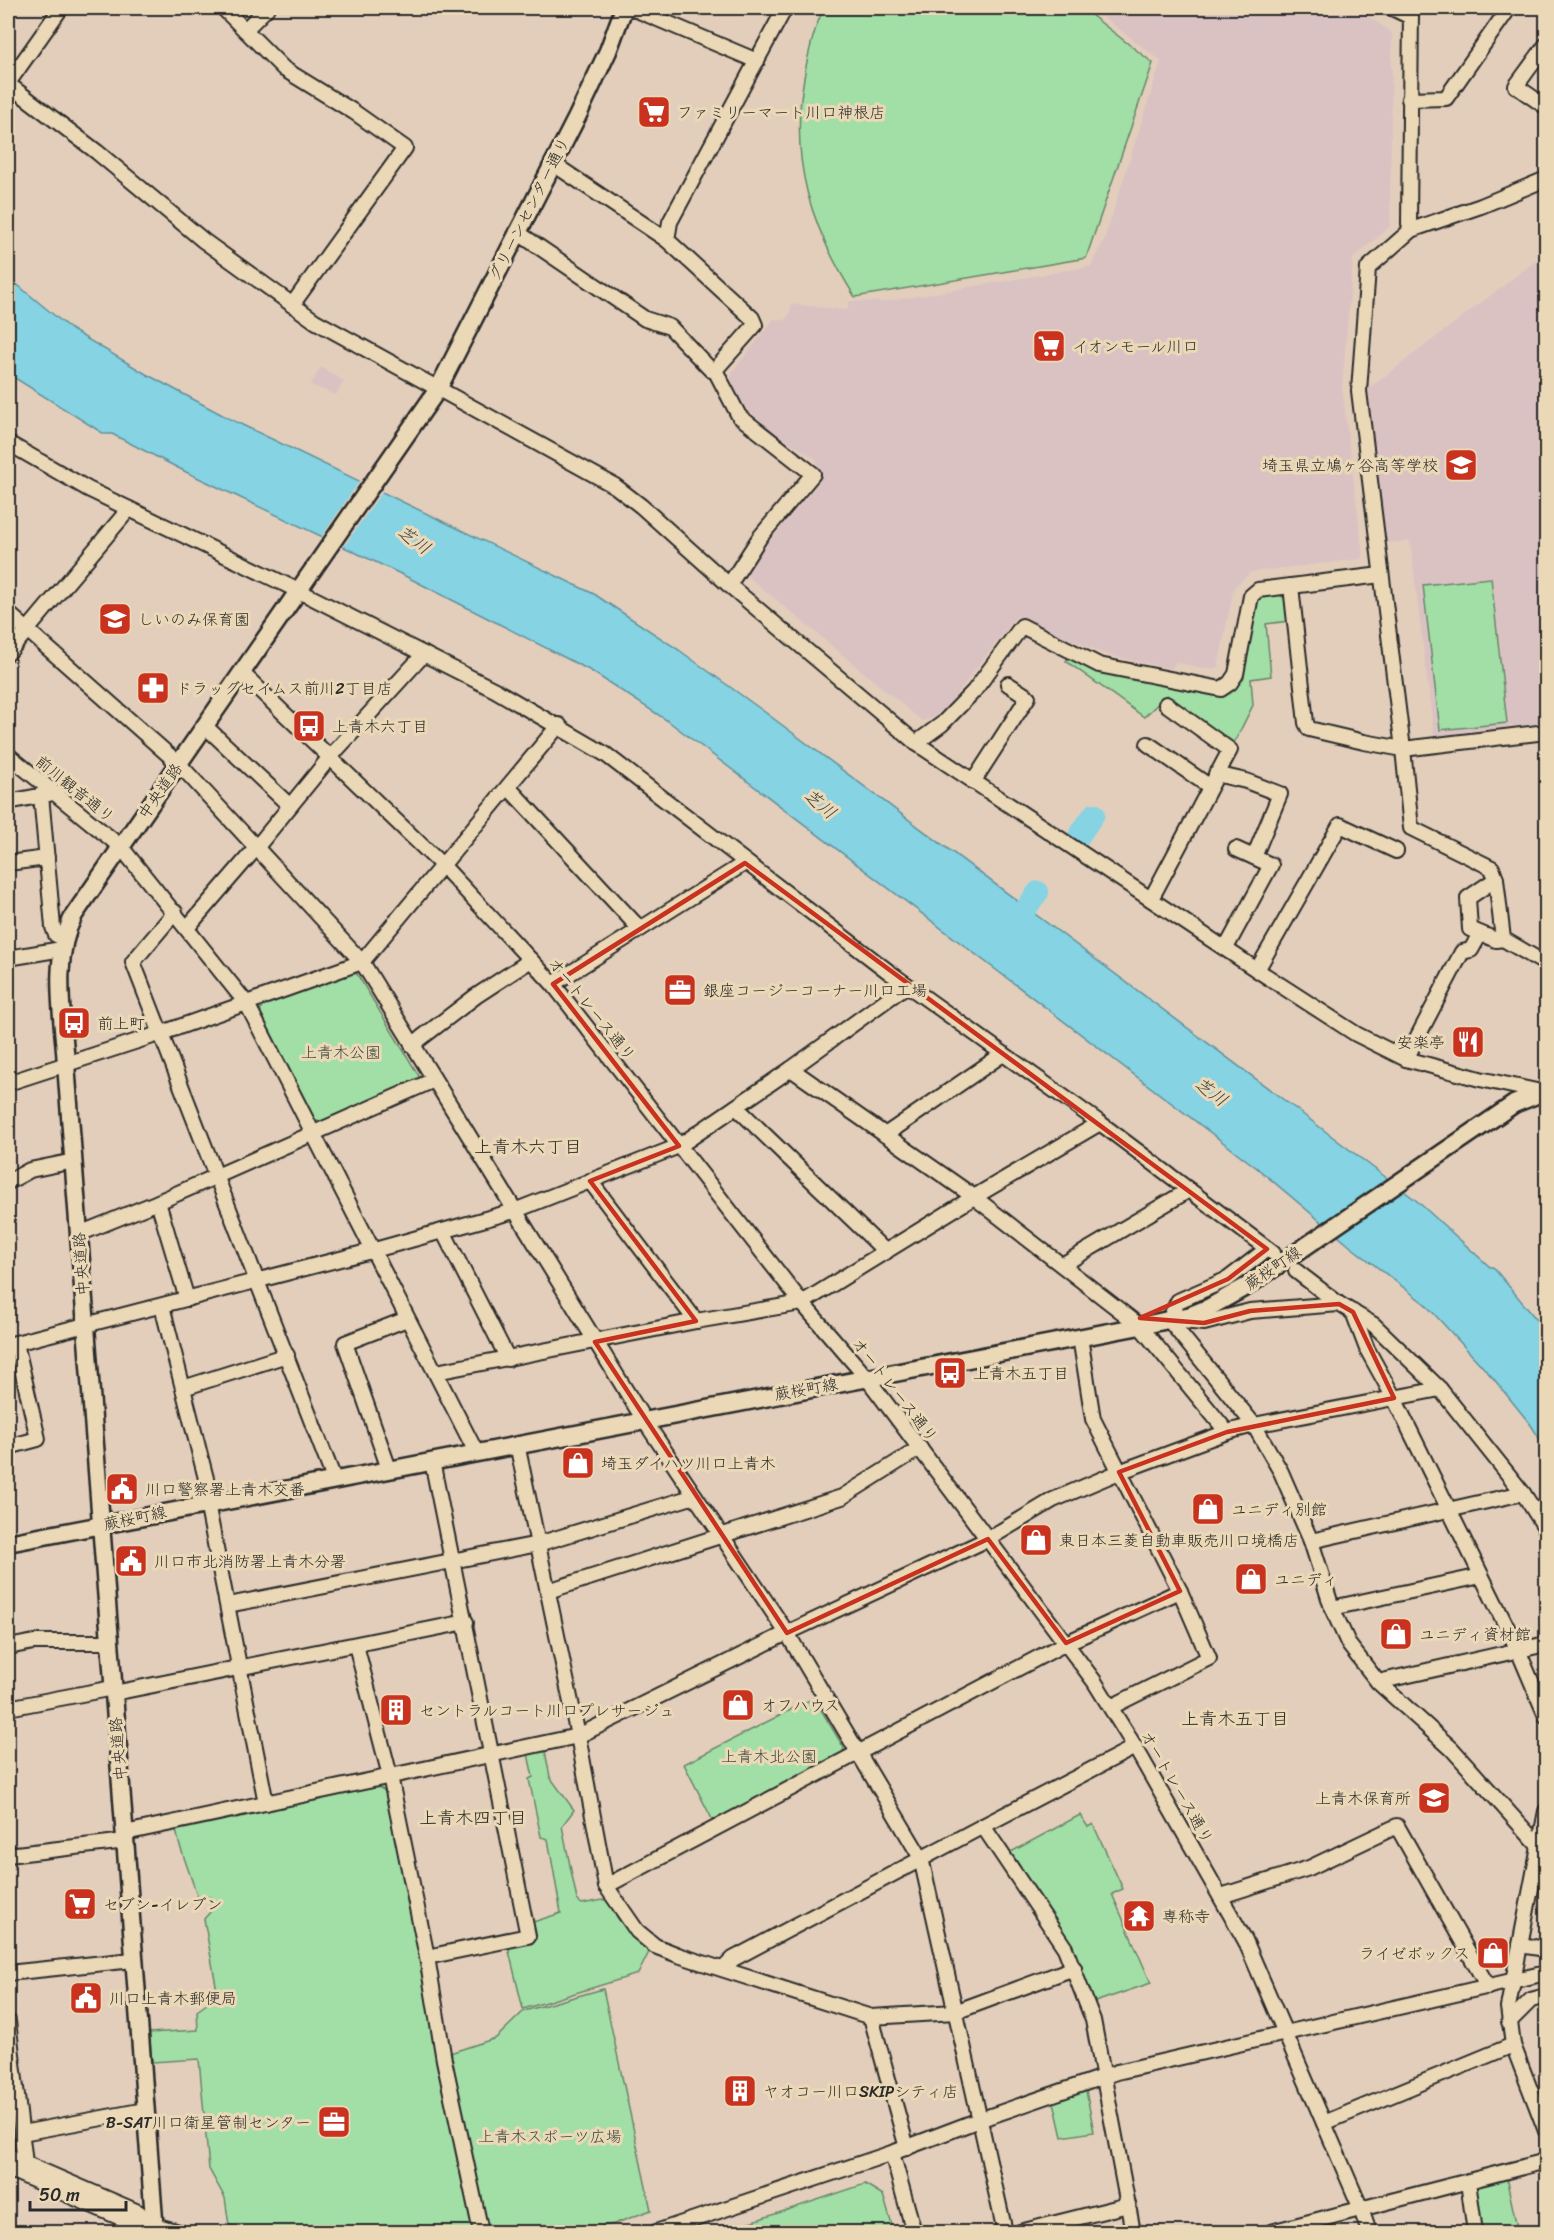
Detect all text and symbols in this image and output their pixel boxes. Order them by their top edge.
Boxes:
supermarket icon: ファミリーマート川口神根店 [636,94,672,130]
place label: ファミリーマート川口神根店 [677,98,885,127]
street label: グリーンセンター通り [480,132,578,286]
supermarket icon: イオンモール川口 [1031,328,1067,364]
place label: イオンモール川口 [1072,332,1198,361]
school or university icon: 埼玉県立鳩ヶ谷高等学校 [1443,447,1479,483]
place label: 埼玉県立鳩ヶ谷高等学校 [1262,451,1438,480]
water label: 芝川 [390,517,438,563]
school or university icon: しいのみ保育園 [97,601,133,637]
place label: しいのみ保育園 [138,605,250,634]
pharmacy icon: ドラッグセイムス前川2丁目店 [135,670,171,706]
place label: ドラッグセイムス前川2丁目店 [176,674,393,703]
bus stop icon: 上青木六丁目 [291,708,327,744]
place label: 上青木六丁目 [332,712,428,741]
street label: 前川観音通り [29,748,121,830]
street label: 中央道路 [130,756,190,826]
water label: 芝川 [796,780,844,828]
street label: オートレース通り [541,950,643,1068]
office icon: 銀座コージーコーナー川口工場 [662,972,698,1008]
place label: 銀座コージーコーナー川口工場 [703,976,927,1005]
bus stop icon: 前上町 [56,1005,92,1041]
place label: 前上町 [97,1009,145,1038]
restaurant icon: 安楽亭 [1450,1024,1486,1060]
place label: 安楽亭 [1397,1028,1445,1057]
park label: 上青木公園 [301,1038,381,1067]
water label: 芝川 [1187,1068,1235,1116]
district label: 上青木六丁目 [474,1131,582,1163]
street label: 中央道路 [64,1231,98,1297]
street label: 蕨桜町線 [1238,1238,1308,1298]
street label: オートレース通り [844,1331,946,1449]
bus stop icon: 上青木五丁目 [932,1355,968,1391]
place label: 上青木五丁目 [973,1359,1069,1388]
street label: 蕨桜町線 [772,1369,840,1409]
shop icon: 埼玉ダイハツ川口上青木 [560,1445,596,1481]
place label: 埼玉ダイハツ川口上青木 [601,1449,775,1478]
public building icon: 川口警察署上青木交番 [104,1471,140,1507]
place label: 川口警察署上青木交番 [145,1475,305,1504]
shop icon: ユニディ別館 [1190,1491,1226,1527]
place label: ユニディ別館 [1231,1495,1327,1524]
street label: 蕨桜町線 [101,1497,169,1539]
shop icon: 東日本三菱自動車販売川口境橋店 [1018,1522,1054,1558]
place label: 東日本三菱自動車販売川口境橋店 [1059,1526,1299,1555]
public building icon: 川口市北消防署上青木分署 [113,1543,149,1579]
place label: 川口市北消防署上青木分署 [154,1547,346,1576]
shop icon: ユニディ [1233,1561,1269,1597]
place label: ユニディ [1274,1565,1338,1594]
shop icon: ユニディ資材館 [1378,1616,1414,1652]
place label: ユニディ資材館 [1419,1620,1531,1649]
shop icon: オフハウス [720,1687,756,1723]
place label: オフハウス [761,1691,840,1720]
building icon: セントラルコート川口プレサージュ [378,1692,414,1728]
place label: セントラルコート川口プレサージュ [419,1696,675,1725]
district label: 上青木五丁目 [1181,1703,1289,1735]
street label: 中央道路 [101,1716,135,1782]
street label: オートレース通り [1133,1724,1221,1850]
park label: 上青木北公園 [721,1742,817,1771]
school or university icon: 上青木保育所 [1416,1780,1452,1816]
place label: 上青木保育所 [1315,1784,1411,1813]
district label: 上青木四丁目 [419,1802,527,1834]
supermarket icon: セブン-イレブン [62,1886,98,1922]
place label: セブン-イレブン [103,1890,222,1919]
temple icon: 専称寺 [1121,1898,1157,1934]
place label: 専称寺 [1162,1902,1210,1931]
shop icon: ライゼボックス [1475,1935,1511,1971]
place label: ライゼボックス [1359,1939,1470,1968]
public building icon: 川口上青木郵便局 [68,1980,104,2016]
place label: 川口上青木郵便局 [109,1984,237,2013]
building icon: ヤオコー川口SKIPシティ店 [722,2073,758,2109]
place label: ヤオコー川口SKIPシティ店 [763,2077,958,2106]
office icon: B-SAT川口衛星管制センター [316,2104,352,2140]
place label: B-SAT川口衛星管制センター [106,2108,311,2137]
park label: 上青木スポーツ広場 [478,2122,622,2151]
scale bar [30,2174,126,2212]
text: 50 m [39,2179,80,2211]

